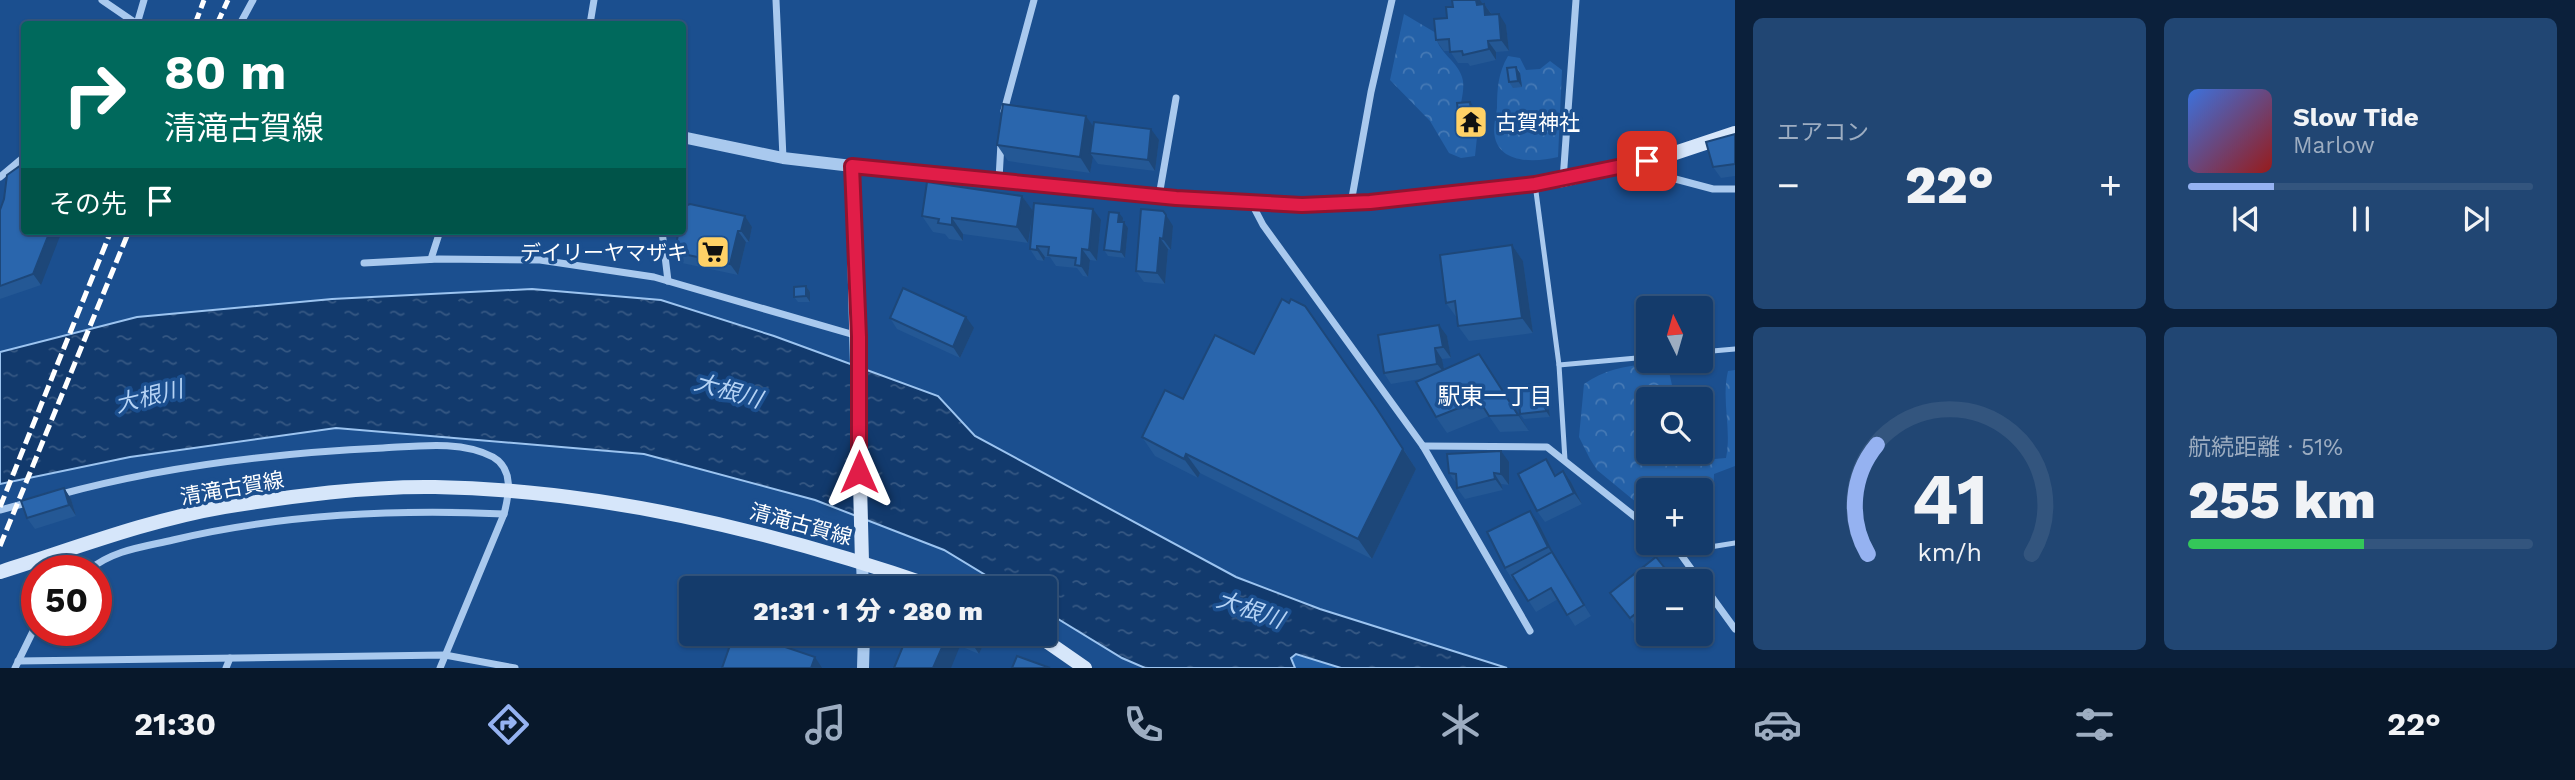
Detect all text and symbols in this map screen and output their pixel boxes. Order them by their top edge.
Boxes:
text: 80 m [164,43,286,101]
icon: right [49,49,140,140]
text: Slow Tide [2293,102,2419,132]
temple icon: 古賀神社 [1452,103,1490,141]
text: 清滝古賀線 [164,109,324,147]
place label: 古賀神社 [1496,110,1580,135]
text: エアコン [1777,119,1869,146]
pin [1617,131,1677,191]
text: Marlow [2293,132,2375,159]
icon: arrive [1628,142,1666,180]
text: 22° [1905,155,1994,216]
text: − [1777,163,1800,207]
text: + [2099,163,2122,207]
icon: arrive [141,182,179,220]
text: その先 [49,189,127,219]
icon: previous [2227,200,2265,238]
icon: pause [2342,200,2380,238]
icon: next [2457,200,2495,238]
supermarket icon: デイリーヤマザキ [694,233,732,271]
place label: デイリーヤマザキ [520,240,688,265]
north arrow [1636,296,1713,373]
map controls [1636,296,1713,646]
water label: 大根川 [691,369,768,414]
water label: 大根川 [112,375,189,418]
district label: 駅東一丁目 [1438,383,1553,410]
button: search [1636,387,1713,464]
text: 航続距離 · 51% [2188,434,2343,461]
position arrow [822,435,896,509]
text: 41 [1911,457,1988,543]
street label: 清滝古賀線 [178,467,286,509]
text: 255 km [2188,470,2376,531]
button: + [1636,478,1713,555]
street label: 清滝古賀線 [747,498,855,550]
text: km/h [1917,538,1982,567]
speed limit sign: 50 [21,555,112,646]
button: − [1636,569,1713,646]
water label: 大根川 [1213,586,1290,635]
text: 21:31 · 1 分 · 280 m [753,596,983,626]
icon: directions [484,700,533,749]
icon: music [801,700,850,749]
icon: phone [1119,700,1168,749]
icon: climate [1436,700,1485,749]
icon: car [1753,700,1802,749]
icon: filters [2070,700,2119,749]
text: 21:30 [134,705,216,743]
text: 22° [2387,705,2441,743]

